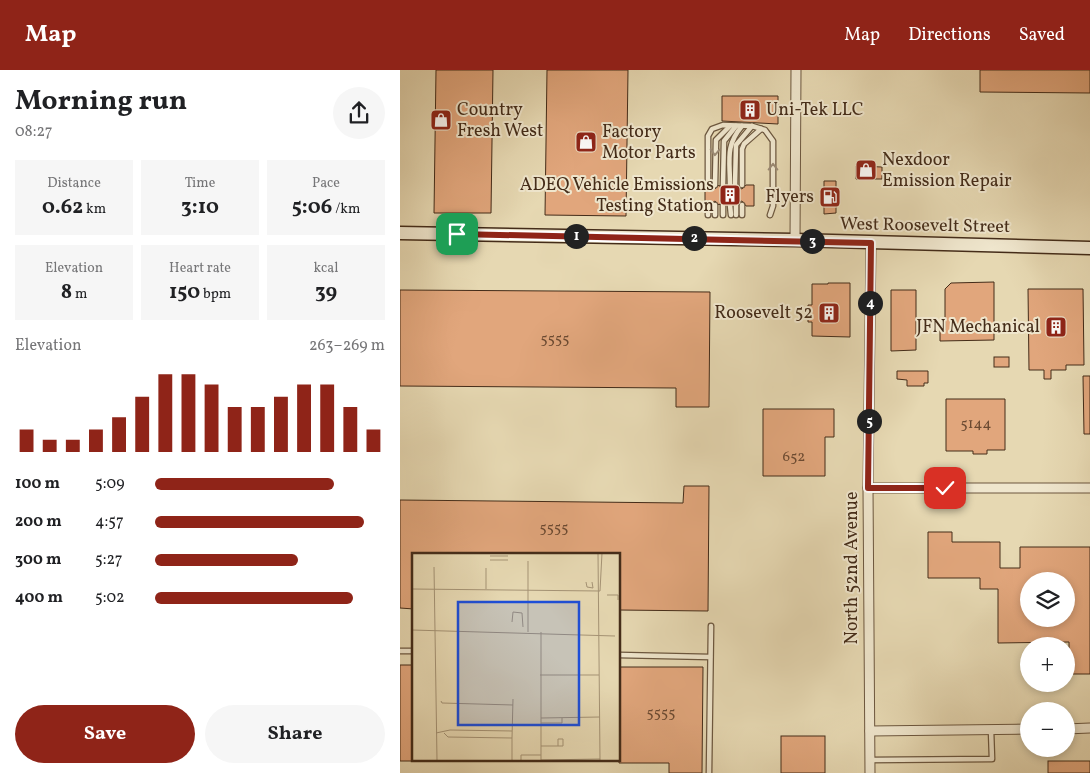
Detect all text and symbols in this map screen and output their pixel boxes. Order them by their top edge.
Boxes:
text: Map [25,18,76,52]
text: Map [844,23,880,48]
text: Directions [908,23,991,48]
text: Saved [1019,23,1065,48]
text: Morning run [15,82,187,121]
button: share [333,87,385,139]
place label: Country Fresh West [457,98,543,144]
building icon: Uni-Tek LLC [738,98,762,122]
place label: Uni-Tek LLC [766,98,864,123]
shop icon: Country Fresh West [429,108,453,132]
place label: Factory Motor Parts [602,120,696,166]
text: 08:27 [15,121,52,143]
shop icon: Factory Motor Parts [574,130,598,154]
place label: Nexdoor Emission Repair [882,148,1012,194]
one-way arrow [710,149,720,157]
shop icon: Nexdoor Emission Repair [854,158,878,182]
one-way arrow [768,163,778,170]
place label: ADEQ Vehicle Emissions Testing Station [520,173,714,219]
text: Distance [47,174,101,193]
text: Time [185,174,215,193]
text: Pace [312,174,340,193]
building icon: ADEQ Vehicle Emissions Testing Station [718,183,742,207]
place label: Flyers [765,185,814,210]
fuel station icon: Flyers [818,185,842,209]
text: 0.62 [42,193,83,222]
text: 3:10 [181,193,219,222]
text: 5:06 [292,193,332,222]
text: km [83,200,106,219]
text: /km [332,200,360,219]
street label: West Roosevelt Street [840,212,1010,240]
pin [436,213,478,255]
icon: arrive [443,220,471,248]
pin: 1 [564,224,588,248]
pin: 2 [682,226,706,250]
text: 1 [574,227,579,246]
pin: 3 [800,228,824,254]
text: 2 [691,229,698,248]
text: 3 [809,232,816,251]
text: Elevation [45,259,103,278]
text: Heart rate [169,259,231,278]
text: kcal [314,259,338,278]
text: 8 [61,278,72,307]
text: 150 [169,278,200,307]
text: 39 [315,278,337,307]
text: m [72,285,87,304]
text: bpm [200,285,231,304]
pin: 4 [858,290,882,316]
text: 4 [866,294,875,313]
place label: Roosevelt 52 [714,301,813,326]
building icon: Roosevelt 52 [817,301,841,325]
place label: JFN Mechanical [916,315,1040,340]
building icon: JFN Mechanical [1044,315,1068,339]
house number: 5555 [541,329,569,350]
text: Elevation [15,335,82,357]
text: 263–269 m [309,335,385,357]
pin: 5 [856,408,882,434]
text: 5 [866,412,873,431]
house number: 5144 [961,414,992,435]
house number: 652 [783,447,805,468]
pin [924,467,966,509]
text: 100 m [15,473,60,495]
text: 5:09 [95,473,125,495]
icon: check [931,474,959,502]
street label: North 52nd Avenue [840,492,865,644]
text: 200 m [15,511,62,533]
text: 4:57 [95,511,124,533]
house number: 5555 [540,518,568,539]
text: 300 m [15,549,61,571]
text: 5:27 [95,549,122,571]
inset map [412,553,620,760]
map controls [1020,572,1075,757]
button: layers [1020,572,1075,627]
text: 400 m [15,587,63,609]
text: 5:02 [95,587,125,609]
button: + [1020,637,1075,692]
button: − [1020,702,1075,757]
house number: 5555 [647,703,675,724]
button: Save [15,705,195,763]
button: Share [205,705,385,763]

